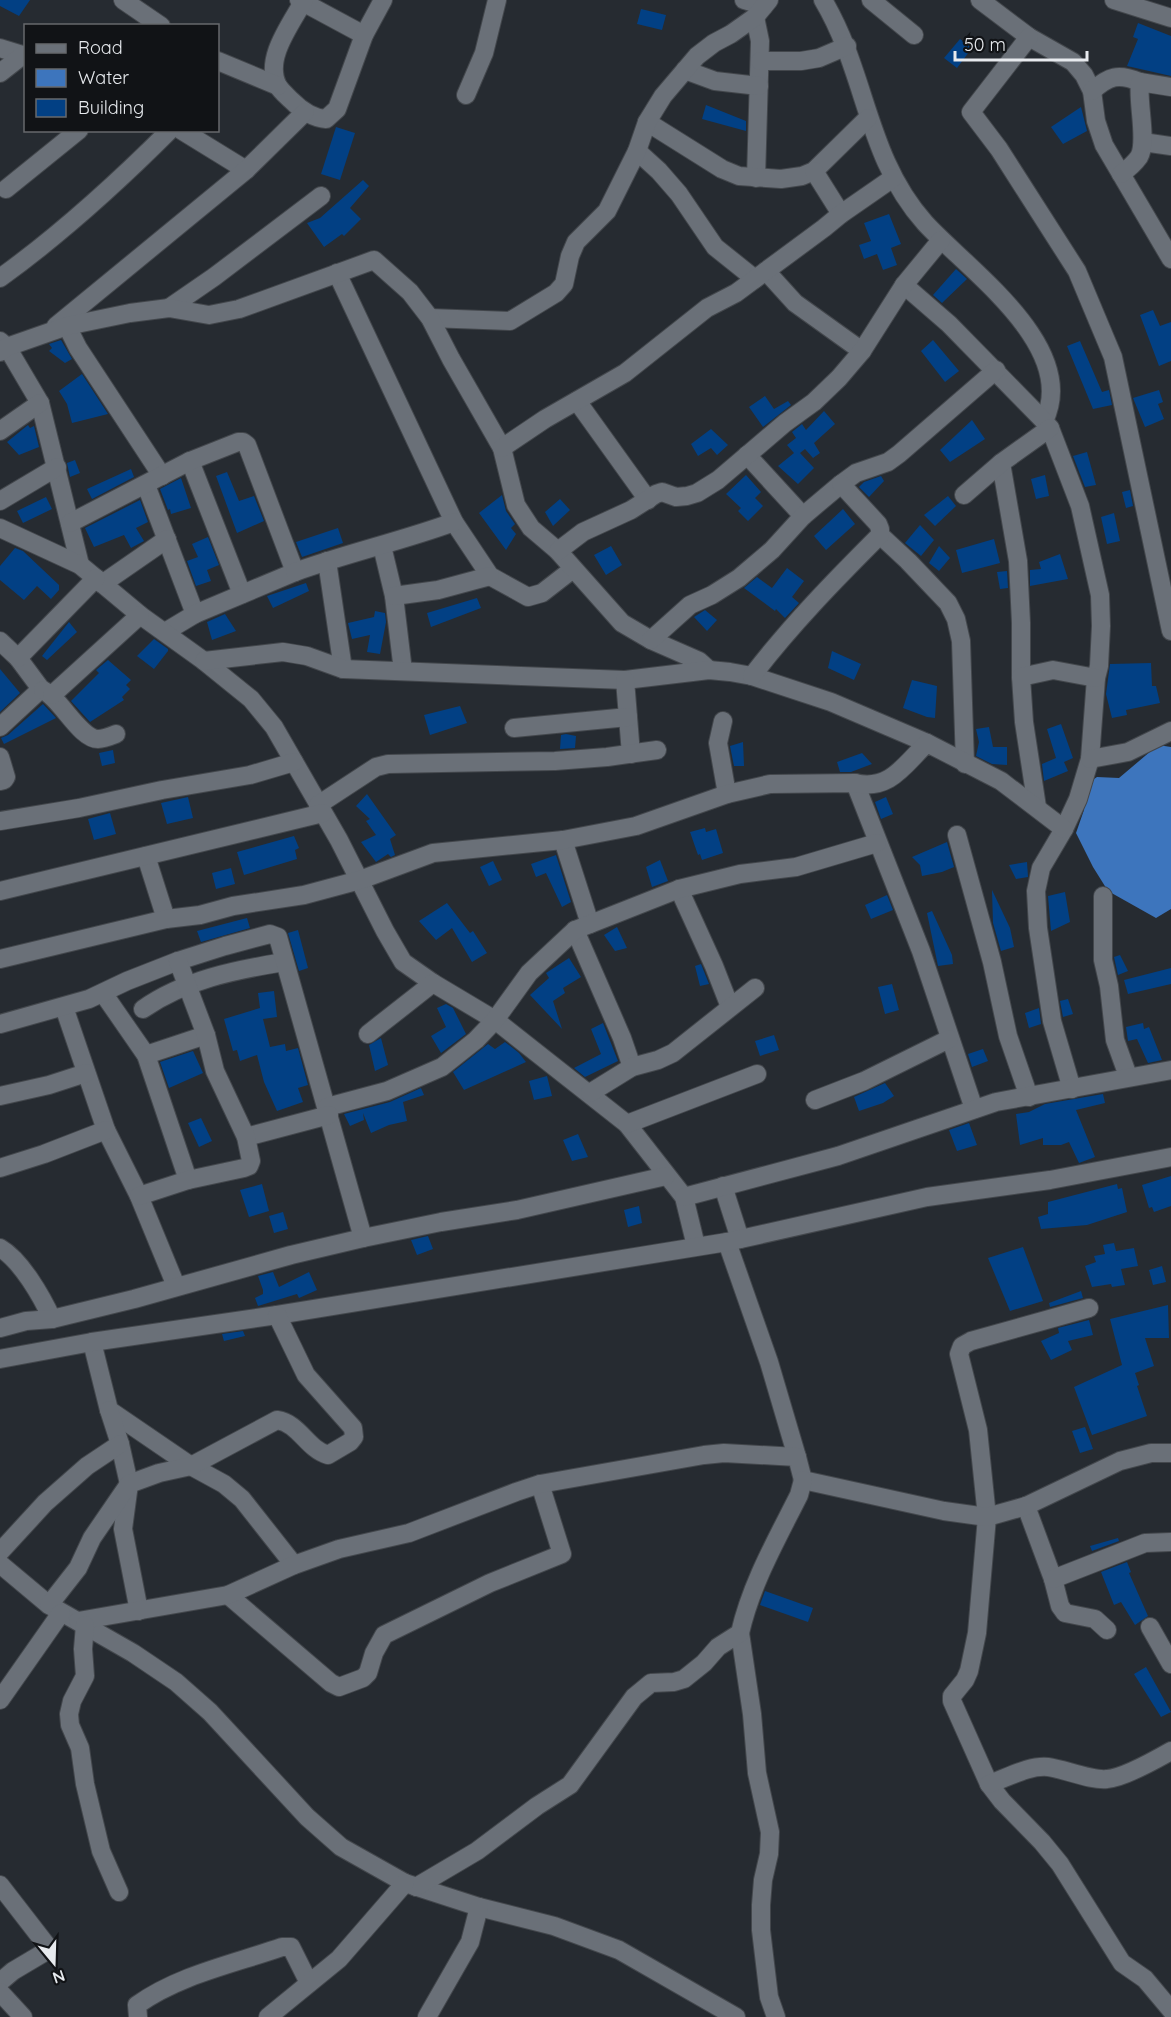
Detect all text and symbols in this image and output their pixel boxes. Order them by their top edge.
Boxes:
legend [24,24,219,132]
scale bar [955,24,1087,62]
text: 50 m [964,33,1006,56]
text: Road [78,36,123,59]
text: Water [78,66,129,89]
text: Building [78,96,144,119]
north arrow [24,1933,84,1993]
text: N [50,1966,68,1989]

